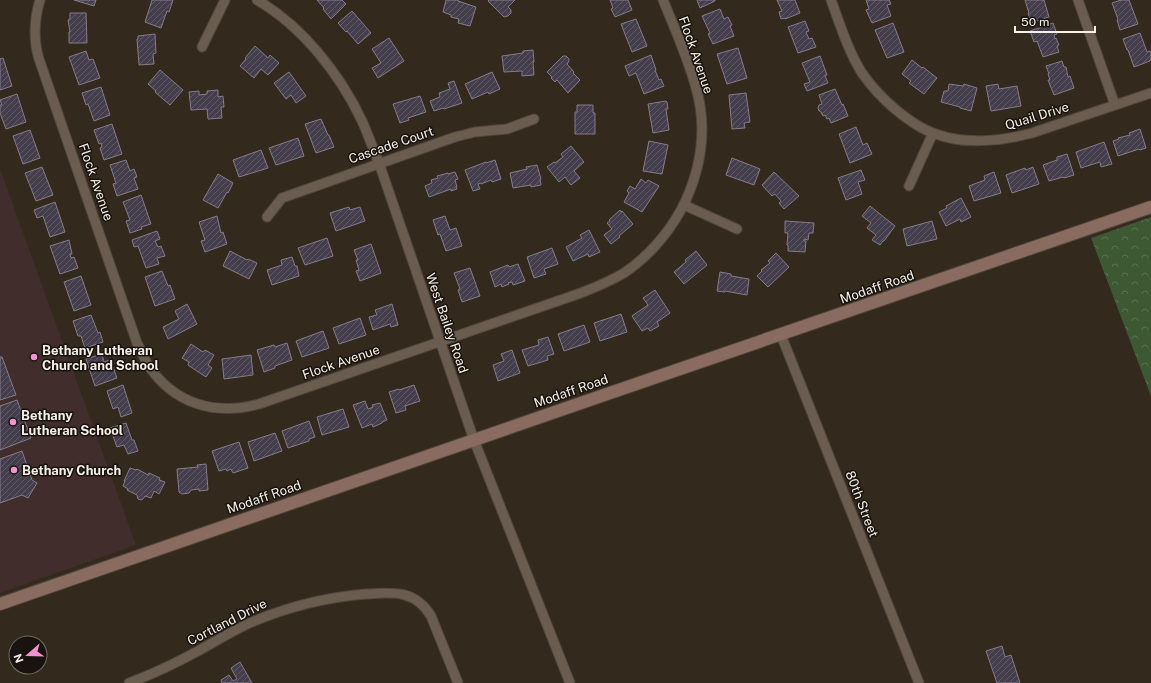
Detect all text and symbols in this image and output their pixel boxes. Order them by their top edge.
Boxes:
scale bar [1015,8,1095,34]
street label: Flock Avenue [676,14,716,96]
text: 50 m [1021,15,1049,29]
street label: Quail Drive [1003,99,1071,133]
street label: Cascade Court [347,123,435,167]
street label: Flock Avenue [76,141,116,223]
street label: Modaff Road [838,267,916,307]
street label: West Bailey Road [423,271,471,375]
street label: Flock Avenue [300,342,382,382]
place label: Bethany Lutheran Church and School [42,343,159,373]
marker: Bethany Lutheran Church and School [29,352,39,362]
street label: Modaff Road [532,371,610,411]
place label: Bethany Lutheran School [21,408,123,438]
marker: Bethany Lutheran School [8,417,18,427]
place label: Bethany Church [22,463,121,478]
marker: Bethany Church [9,465,19,475]
street label: 80th Street [842,469,882,539]
street label: Modaff Road [225,477,303,517]
street label: Cortland Drive [185,596,269,648]
north arrow [8,635,48,675]
text: N [11,652,26,665]

